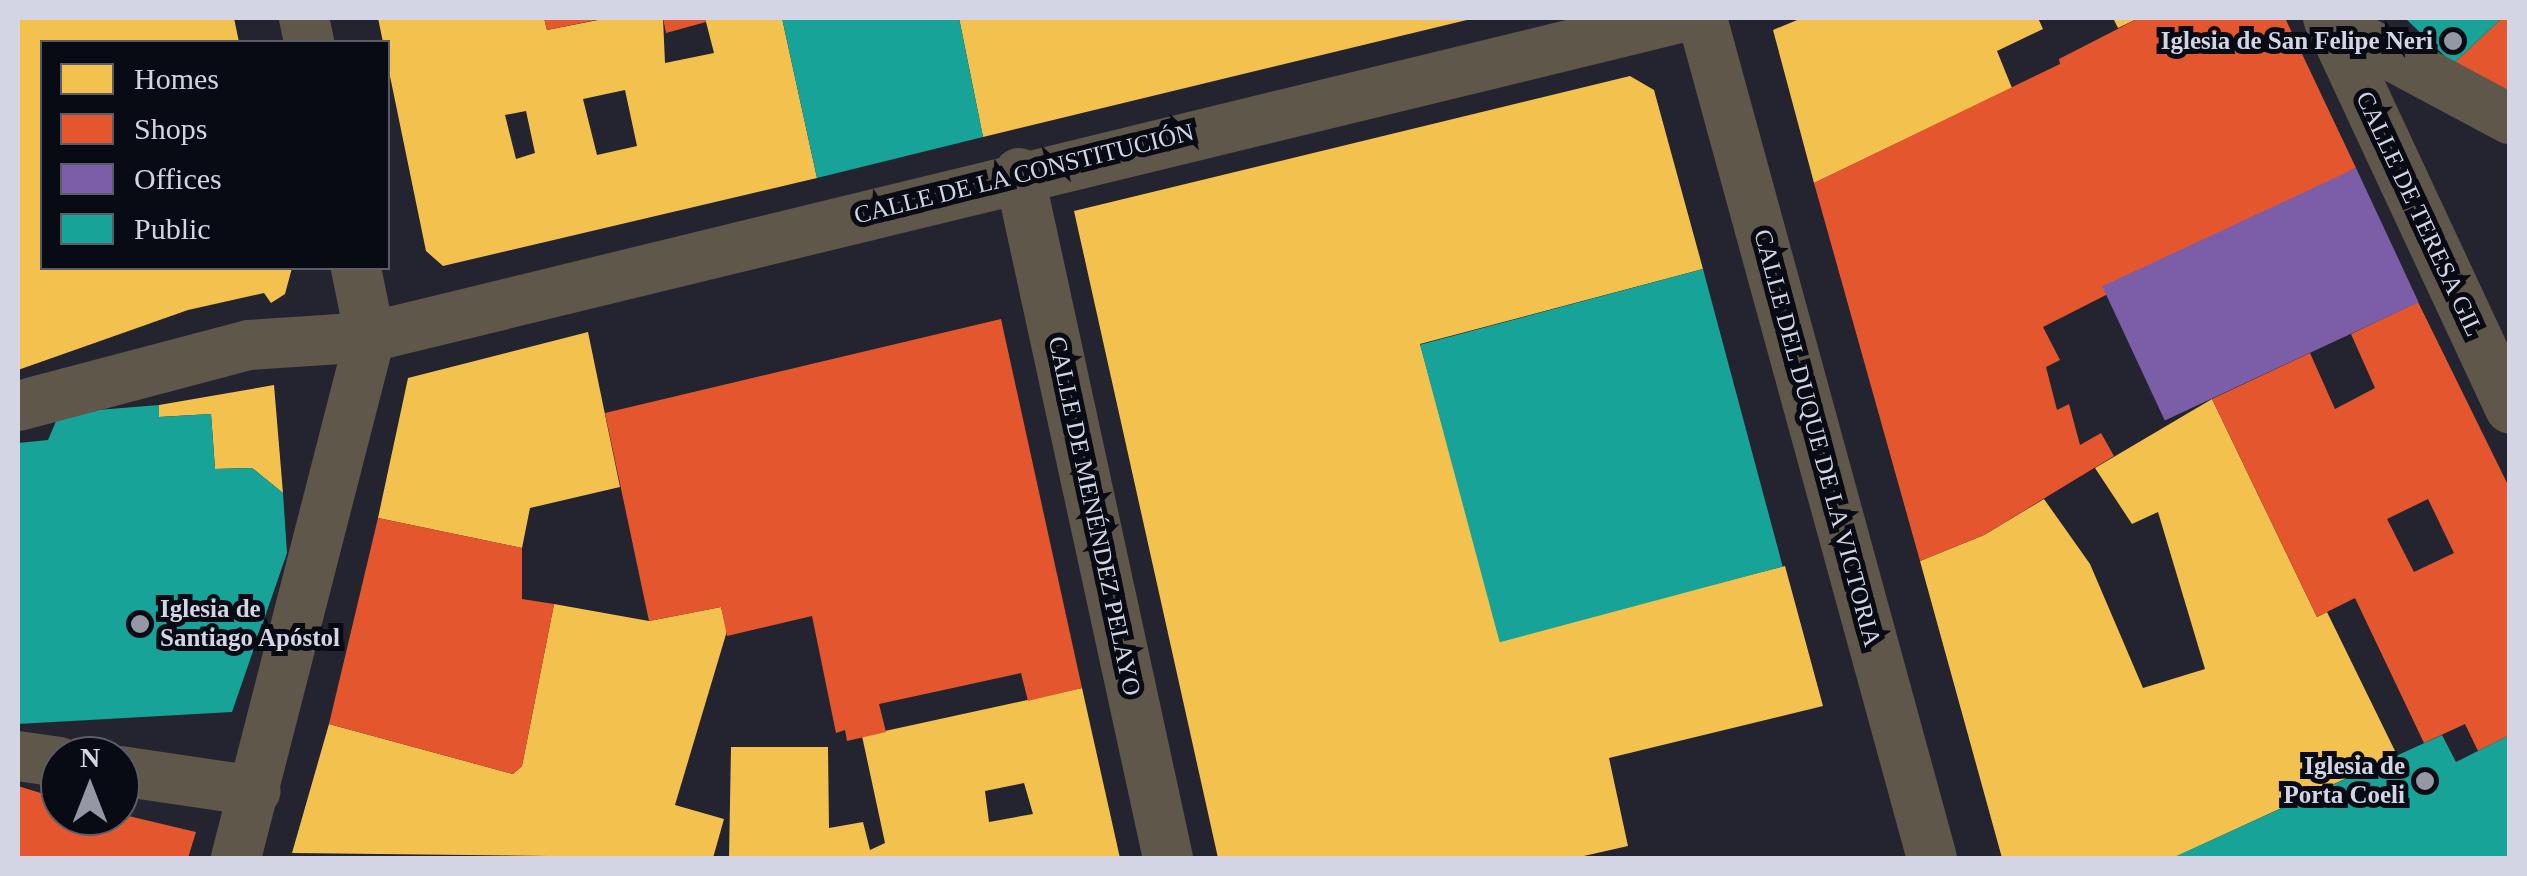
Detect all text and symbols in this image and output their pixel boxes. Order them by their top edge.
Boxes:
place label: Iglesia de San Felipe Neri [2161,26,2433,56]
marker: Iglesia de San Felipe Neri [2442,30,2464,52]
legend [40,40,390,270]
text: Homes [134,62,219,95]
street label: CALLE DE TERESA GIL [2349,86,2489,342]
text: Shops [134,112,207,145]
street label: CALLE DE LA CONSTITUCIÓN [850,117,1198,231]
text: Offices [134,162,222,195]
text: Public [134,212,211,245]
street label: CALLE DEL DUQUE DE LA VICTORIA [1746,225,1888,651]
street label: CALLE DE MENÉNDEZ PELAYO [1041,334,1147,698]
place label: Iglesia de Santiago Apóstol [160,595,341,654]
marker: Iglesia de Santiago Apóstol [129,613,151,635]
north arrow [40,736,140,836]
text: N [80,742,100,773]
place label: Iglesia de Porta Coeli [2284,752,2405,811]
marker: Iglesia de Porta Coeli [2414,770,2436,792]

